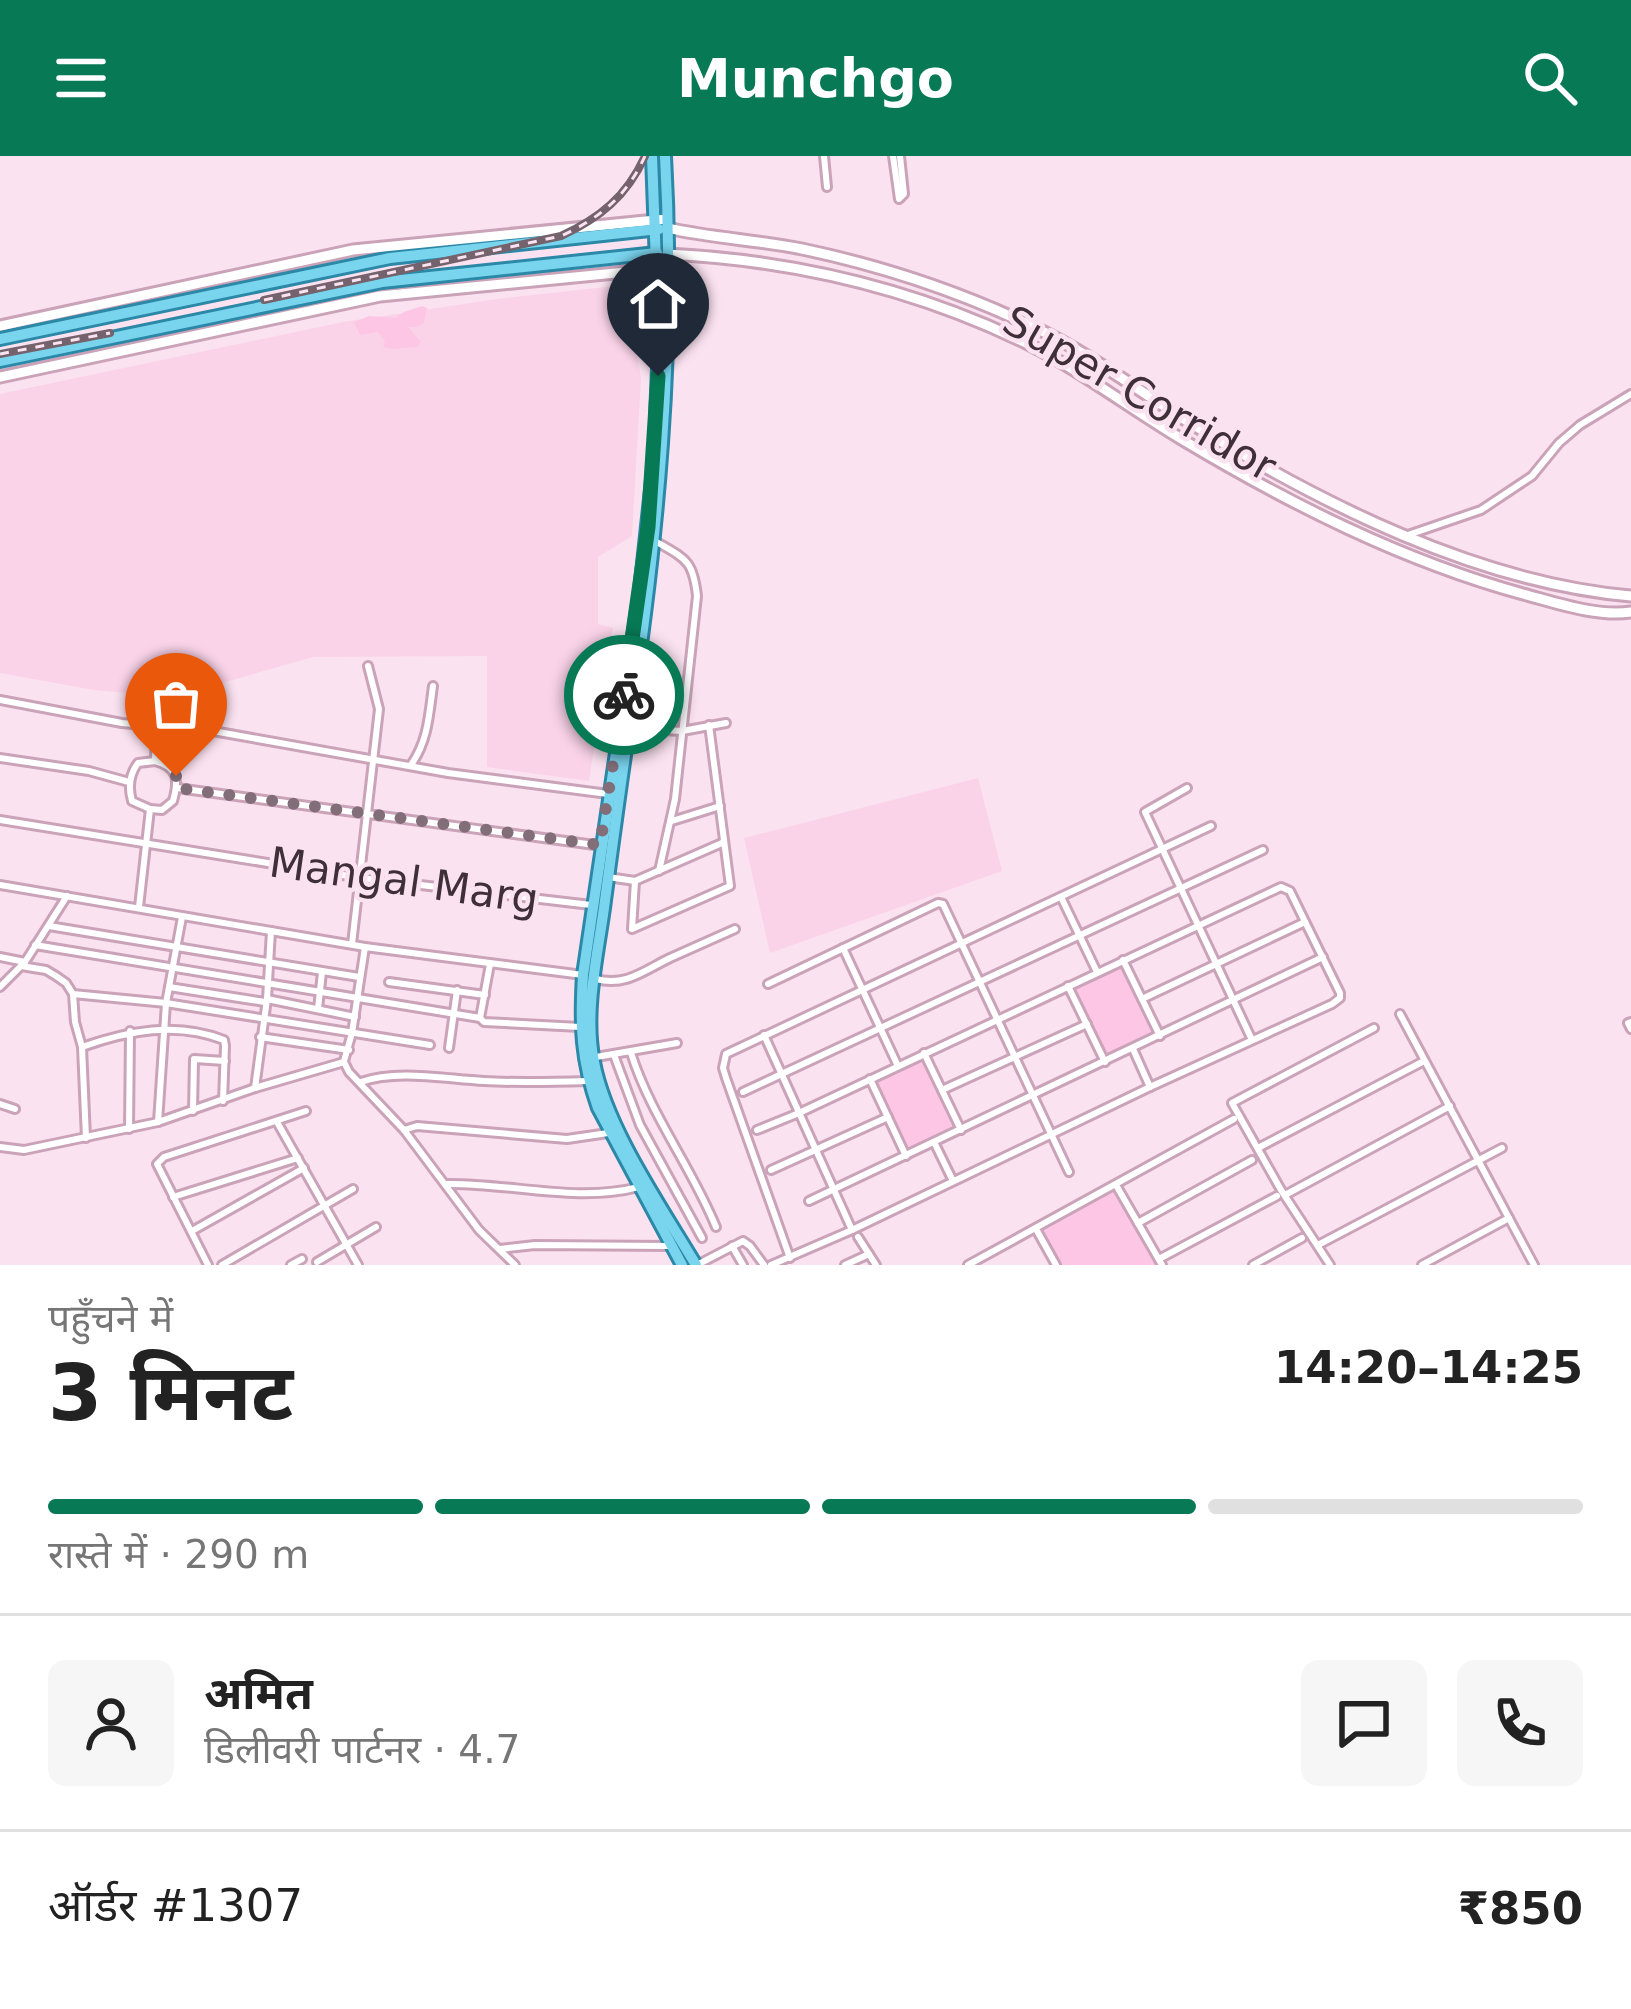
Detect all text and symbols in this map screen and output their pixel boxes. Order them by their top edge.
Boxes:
icon: menu [48,45,114,111]
icon: search [1517,45,1583,111]
text: Munchgo [677,47,954,110]
pin [607,253,709,376]
icon: home [625,271,691,337]
street label: Super Corridor [995,296,1285,492]
courier [564,635,684,755]
pin [125,653,227,776]
icon: bike [591,662,657,728]
icon: bag [143,671,209,737]
street label: Mangal Marg [266,837,542,924]
text: पहुँचने में [48,1296,173,1341]
text: 14:20–14:25 [1274,1341,1583,1394]
text: 3 मिनट [48,1348,293,1438]
text: रास्ते में · 290 m [48,1532,309,1577]
button: person [48,1660,174,1786]
button: chat [1301,1660,1427,1786]
button: phone [1457,1660,1583,1786]
text: अमित [204,1667,313,1720]
text: डिलीवरी पार्टनर · 4.7 [204,1727,520,1772]
text: ऑर्डर #1307 [48,1879,303,1932]
text: ₹850 [1458,1882,1583,1935]

